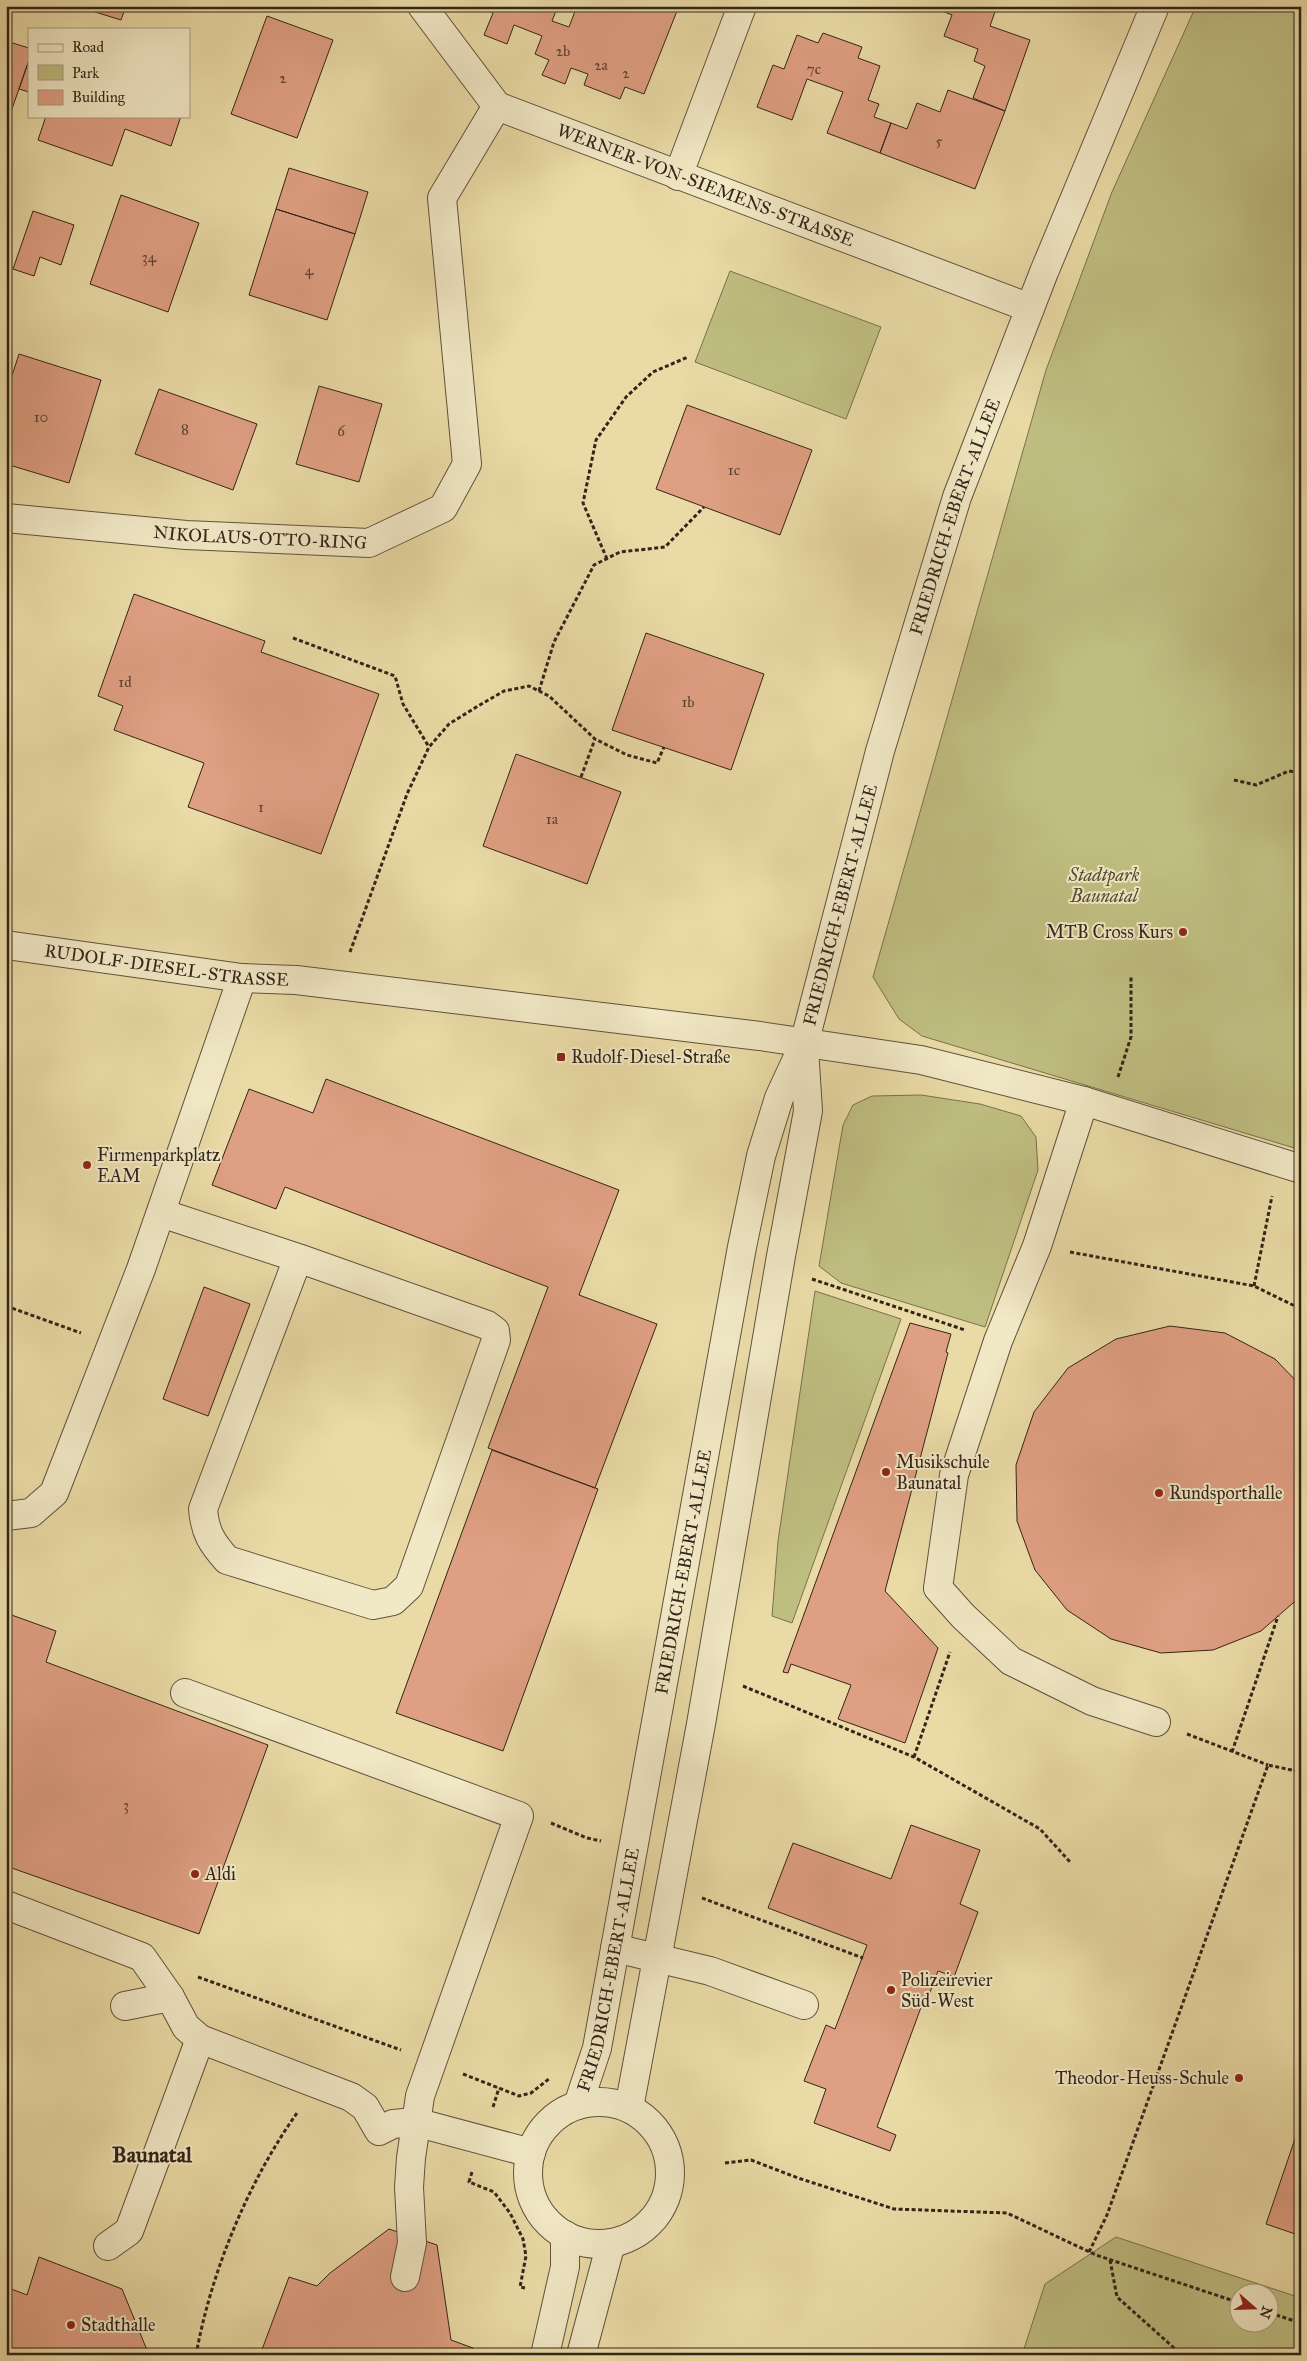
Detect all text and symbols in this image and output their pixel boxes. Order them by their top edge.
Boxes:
legend [28,28,190,118]
text: Road [72,38,104,56]
house number: 2b [556,42,570,60]
house number: 2a [594,56,609,74]
house number: 7c [807,60,821,78]
text: Park [72,64,99,82]
house number: 2 [622,64,630,82]
house number: 2 [279,69,287,87]
text: Building [72,88,126,106]
street label: WERNER-VON-SIEMENS-STRASSE [554,119,857,251]
house number: 5 [936,132,943,150]
house number: 34 [142,248,157,266]
house number: 4 [305,261,314,279]
street label: FRIEDRICH-EBERT-ALLEE [905,395,1005,638]
house number: 10 [34,408,48,426]
house number: 8 [181,420,189,438]
house number: 6 [337,422,346,440]
house number: 1c [728,461,740,479]
street label: NIKOLAUS-OTTO-RING [152,521,368,554]
house number: 1d [118,673,132,691]
house number: 1b [681,693,695,711]
street label: FRIEDRICH-EBERT-ALLEE [798,782,882,1028]
house number: 1 [258,798,264,816]
house number: 1a [546,810,559,828]
park label: Stadtpark Baunatal [1067,864,1140,907]
place label: MTB Cross Kurs [1046,921,1173,943]
marker: MTB Cross Kurs [1177,926,1189,938]
street label: RUDOLF-DIESEL-STRASSE [43,939,289,991]
place label: Rudolf-Diesel-Straße [571,1046,730,1068]
marker: Rudolf-Diesel-Straße [555,1051,567,1063]
place label: Firmenparkplatz EAM [97,1144,220,1187]
marker: Firmenparkplatz EAM [81,1159,93,1171]
street label: FRIEDRICH-EBERT-ALLEE [650,1447,716,1696]
place label: Musikschule Baunatal [896,1451,990,1494]
marker: Musikschule Baunatal [880,1466,892,1478]
place label: Rundsporthalle [1169,1482,1283,1504]
marker: Rundsporthalle [1153,1487,1165,1499]
house number: 3 [123,1796,129,1814]
street label: FRIEDRICH-EBERT-ALLEE [572,1846,644,2095]
place label: Aldi [204,1863,236,1885]
marker: Aldi [189,1868,201,1880]
place label: Polizeirevier Süd-West [901,1969,993,2012]
marker: Polizeirevier Süd-West [885,1984,897,1996]
place label: Theodor-Heuss-Schule [1055,2067,1229,2089]
marker: Theodor-Heuss-Schule [1233,2072,1245,2084]
district label: Baunatal [112,2141,193,2168]
north arrow [1230,2284,1280,2334]
text: N [1256,2304,1276,2321]
place label: Stadthalle [81,2314,155,2336]
marker: Stadthalle [65,2319,77,2331]

